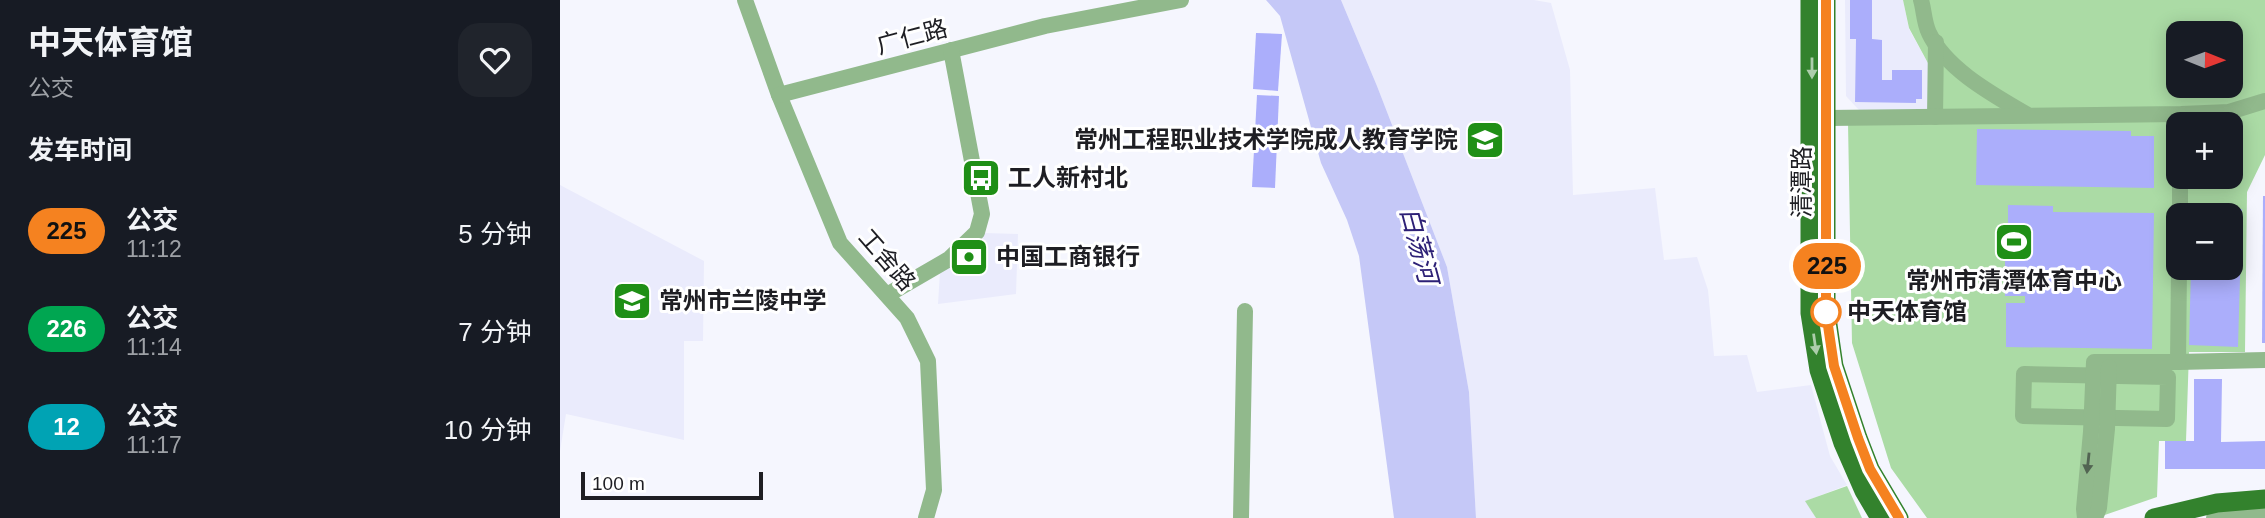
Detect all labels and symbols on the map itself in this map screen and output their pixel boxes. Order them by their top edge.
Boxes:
street label: 广仁路 [874,14,950,59]
north arrow [2166,21,2244,98]
one-way arrow [1806,57,1817,79]
school or university icon: 常州工程职业技术学院成人教育学院 [1464,119,1506,161]
place label: 常州工程职业技术学院成人教育学院 [1074,126,1458,153]
street label: 清潭路 [1788,146,1815,218]
bus stop icon: 工人新村北 [960,157,1002,199]
place label: 工人新村北 [1008,164,1128,191]
water label: 白荡河 [1394,203,1445,291]
sports icon: 常州市清潭体育中心 [1993,221,2035,263]
street label: 工舍路 [854,224,921,296]
bank icon: 中国工商银行 [948,236,990,278]
place label: 中国工商银行 [996,243,1140,270]
line badge: 225 [1787,243,1867,289]
place label: 常州市清潭体育中心 [1906,267,2122,294]
school or university icon: 常州市兰陵中学 [611,280,653,322]
place label: 常州市兰陵中学 [659,287,827,314]
marker: 中天体育馆 [1811,297,1841,327]
place label: 中天体育馆 [1847,298,1967,325]
one-way arrow [1810,334,1821,356]
one-way arrow [2082,453,2093,475]
scale bar [581,469,763,501]

